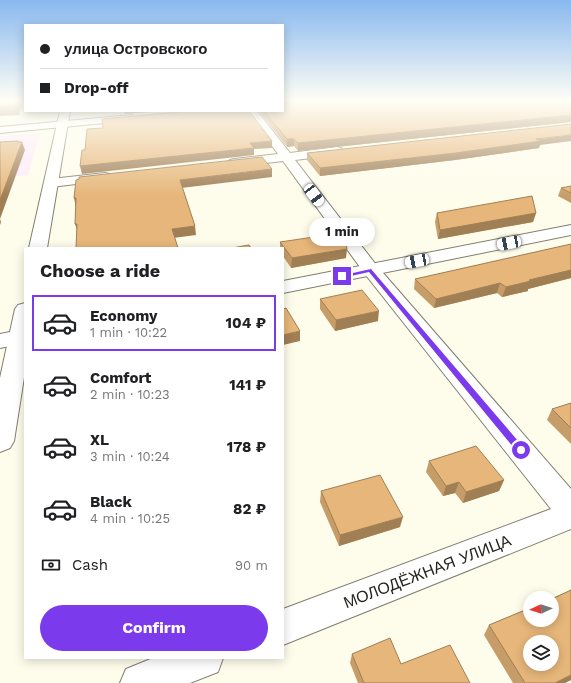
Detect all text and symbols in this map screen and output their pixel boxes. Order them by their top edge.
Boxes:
text: улица Островского [64,40,208,58]
text: Drop-off [64,79,129,97]
car [302,182,326,208]
callout: 1 min [309,218,375,246]
text: 1 min [325,224,359,239]
car [496,235,522,251]
car [404,253,430,269]
text: Choose a ride [40,260,160,281]
route end [333,267,351,285]
icon: car [42,305,78,341]
text: Economy [90,307,157,325]
text: 104 ₽ [226,314,266,332]
text: 1 min · 10:22 [90,325,167,340]
icon: car [42,367,78,403]
text: Comfort [90,369,151,387]
text: 141 ₽ [229,376,266,394]
text: 2 min · 10:23 [90,387,170,402]
icon: car [42,429,78,465]
text: XL [90,431,109,449]
text: 178 ₽ [227,438,266,456]
route start [512,441,530,459]
text: 3 min · 10:24 [90,449,170,464]
icon: car [42,491,78,527]
text: Black [90,493,132,511]
text: 82 ₽ [233,500,266,518]
text: 4 min · 10:25 [90,511,170,526]
street label: МОЛОДЁЖНАЯ УЛИЦА [341,531,514,612]
icon: cash [40,554,62,576]
text: Cash [72,556,108,574]
text: 90 m [235,558,268,573]
north arrow [523,591,559,627]
map controls [523,591,559,671]
button: Confirm [40,605,268,651]
button: layers [523,635,559,671]

